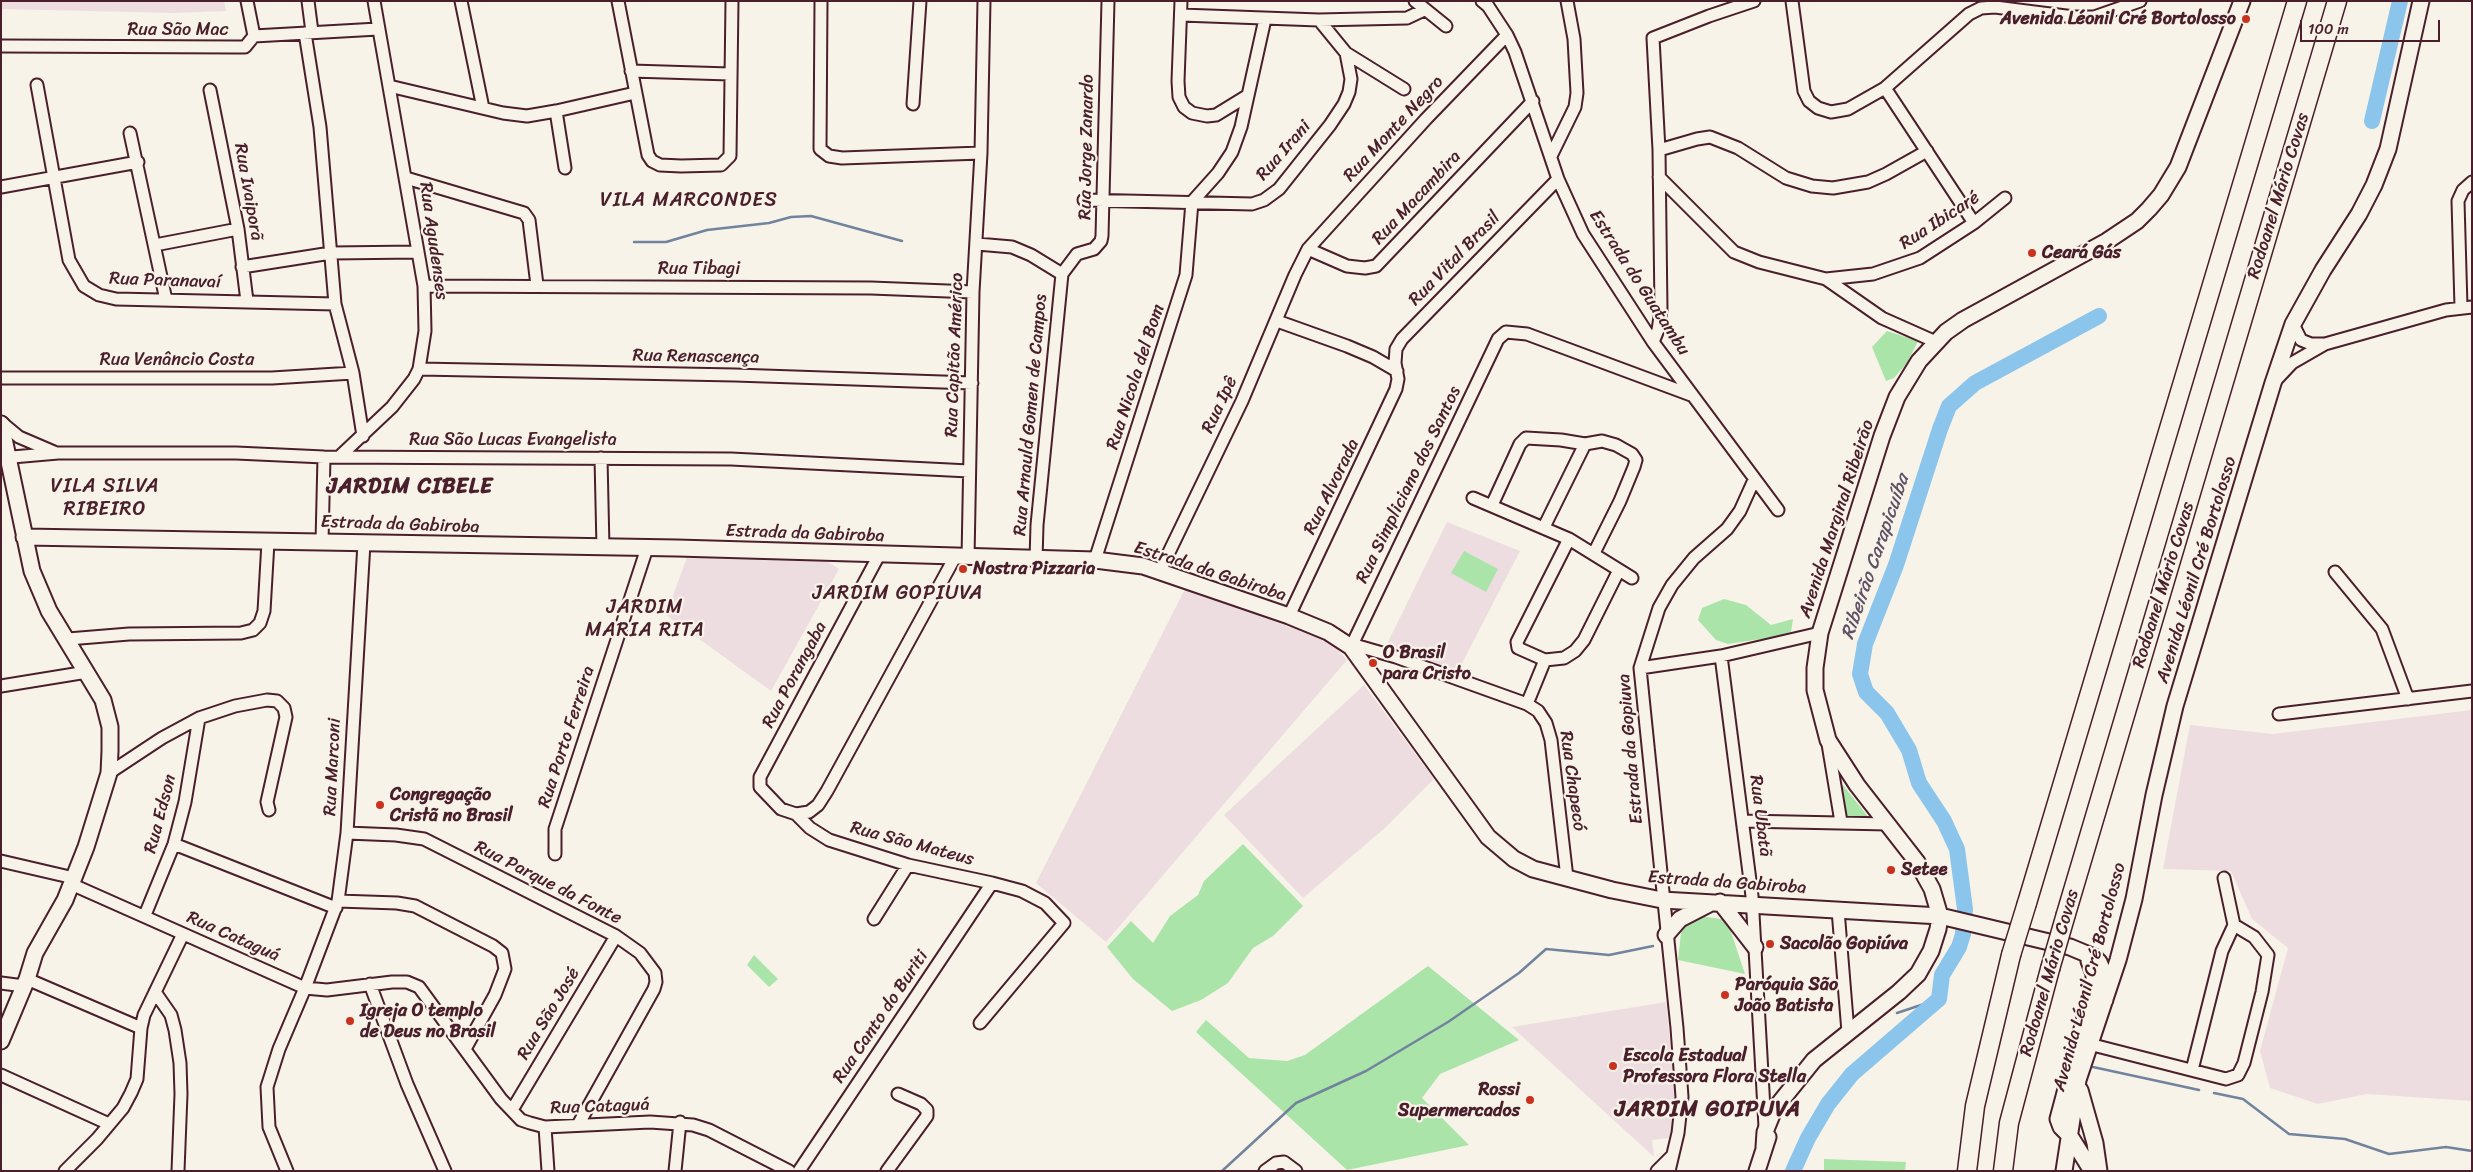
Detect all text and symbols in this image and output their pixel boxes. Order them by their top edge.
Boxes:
place label: Avenida Léonil Cré Bortolosso [2000,8,2236,30]
scale bar [2303,10,2443,42]
marker: Avenida Léonil Cré Bortolosso [2240,13,2252,25]
text: 100 m [2308,16,2349,42]
street label: Rua São Mac [127,19,229,41]
street label: Rua Monte Negro [1339,72,1449,186]
street label: Rua Jorge Zanardo [1075,74,1099,220]
street label: Rodoanel Mário Covas [2243,110,2315,282]
street label: Rua Irani [1252,117,1316,185]
street label: Rua Ivaiporã [229,142,267,242]
street label: Rua Macambira [1368,146,1466,250]
street label: Rua Agudenses [414,181,452,301]
street label: Rua Ibicaré [1896,187,1984,255]
district label: VILA MARCONDES [600,189,778,213]
street label: Estrada do Guatambu [1584,206,1694,360]
street label: Rua Vital Brasil [1405,207,1505,311]
place label: Ceará Gás [2042,242,2121,264]
marker: Ceará Gás [2026,247,2038,259]
street label: Rua Tibagi [658,258,740,280]
street label: Rua Paranavaí [109,268,221,294]
street label: Rua Capitão Américo [941,272,969,438]
street label: Rua Arnauld Gomen de Campos [1010,293,1052,537]
street label: Rua Nicola del Bom [1102,302,1170,452]
street label: Rua Renascença [632,345,760,369]
street label: Rua Venâncio Costa [100,349,254,371]
street label: Rua Ipê [1197,373,1243,437]
street label: Rua Simpliciano dos Santos [1352,383,1466,587]
street label: Avenida Marginal Ribeirão [1795,417,1879,621]
street label: Rua São Lucas Evangelista [409,429,617,451]
street label: Rua Alvorada [1300,436,1364,538]
street label: Avenida Léonil Cré Bortolosso [2152,454,2242,686]
water label: Ribeirão Carapicuíba [1837,471,1915,643]
district label: JARDIM CIBELE [325,474,495,500]
district label: VILA SILVA RIBEIRO [48,475,162,522]
street label: Rodoanel Mário Covas [2128,499,2200,671]
street label: Estrada da Gabiroba [320,511,480,539]
street label: Estrada da Gabiroba [725,520,885,548]
street label: Estrada da Gabiroba [1131,537,1289,607]
place label: Nostra Pizzaria [973,558,1095,580]
marker: Nostra Pizzaria [957,563,969,575]
district label: JARDIM GOPIUVA [812,582,984,606]
district label: JARDIM MARIA RITA [585,596,705,643]
street label: Rua Porangaba [758,618,832,732]
place label: O Brasil para Cristo [1383,642,1471,684]
marker: O Brasil para Cristo [1367,657,1379,669]
street label: Rua Porto Ferreira [534,663,600,811]
street label: Estrada da Gopiuva [1614,673,1648,825]
street label: Rua Marconi [320,717,346,817]
street label: Rua Chapecó [1554,730,1590,832]
street label: Rua Edson [140,772,182,856]
street label: Rua Ubatã [1744,774,1776,858]
place label: Congregação Cristã no Brasil [390,784,513,826]
marker: Congregação Cristã no Brasil [374,799,386,811]
street label: Rua São Mateus [848,817,976,871]
street label: Rua Parque da Fonte [471,837,625,929]
place label: Setee [1901,859,1947,881]
street label: Avenida Léonil Cré Bortolosso [2049,860,2131,1094]
marker: Setee [1885,864,1897,876]
street label: Estrada da Gabiroba [1647,867,1807,899]
street label: Rodoanel Mário Covas [2016,887,2084,1059]
street label: Rua Cataguá [183,907,283,967]
place label: Sacolão Gopiúva [1780,933,1908,955]
marker: Sacolão Gopiúva [1764,938,1776,950]
street label: Rua Canto do Buriti [829,947,933,1087]
street label: Rua São José [513,964,585,1064]
place label: Paróquia São João Batista [1735,974,1838,1016]
marker: Paróquia São João Batista [1719,989,1731,1001]
place label: Igreja O templo de Deus no Brasil [360,1000,496,1042]
marker: Igreja O templo de Deus no Brasil [344,1015,356,1027]
place label: Escola Estadual Professora Flora Stella [1623,1045,1806,1088]
marker: Escola Estadual Professora Flora Stella [1607,1060,1619,1072]
place label: Rossi Supermercados [1398,1079,1520,1122]
street label: Rua Cataguá [550,1094,650,1120]
marker: Rossi Supermercados [1524,1094,1536,1106]
district label: JARDIM GOIPUVA [1614,1097,1802,1123]

